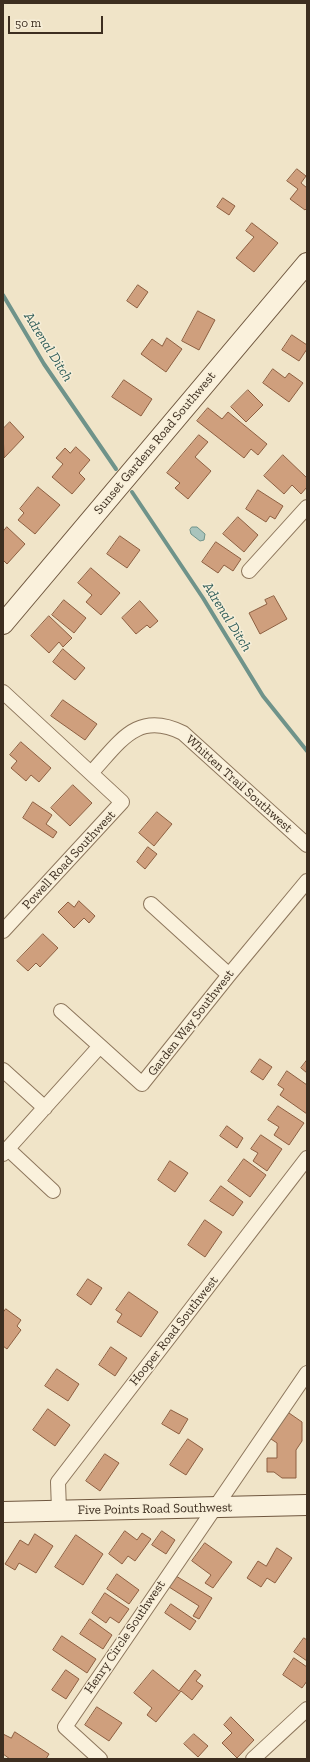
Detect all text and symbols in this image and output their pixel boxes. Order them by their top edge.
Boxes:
scale bar [10,8,105,34]
text: 50 m [15,16,41,30]
water label: Adrenal Ditch [20,309,76,385]
street label: Sunset Gardens Road Southwest [91,369,219,517]
water label: Adrenal Ditch [199,579,255,655]
street label: Whitten Trail Southwest [182,732,296,836]
street label: Powell Road Southwest [19,807,119,913]
street label: Garden Way Southwest [145,967,237,1079]
street label: Hooper Road Southwest [126,1273,222,1389]
street label: Five Points Road Southwest [78,1500,232,1518]
street label: Henry Circle Southwest [81,1577,169,1697]

